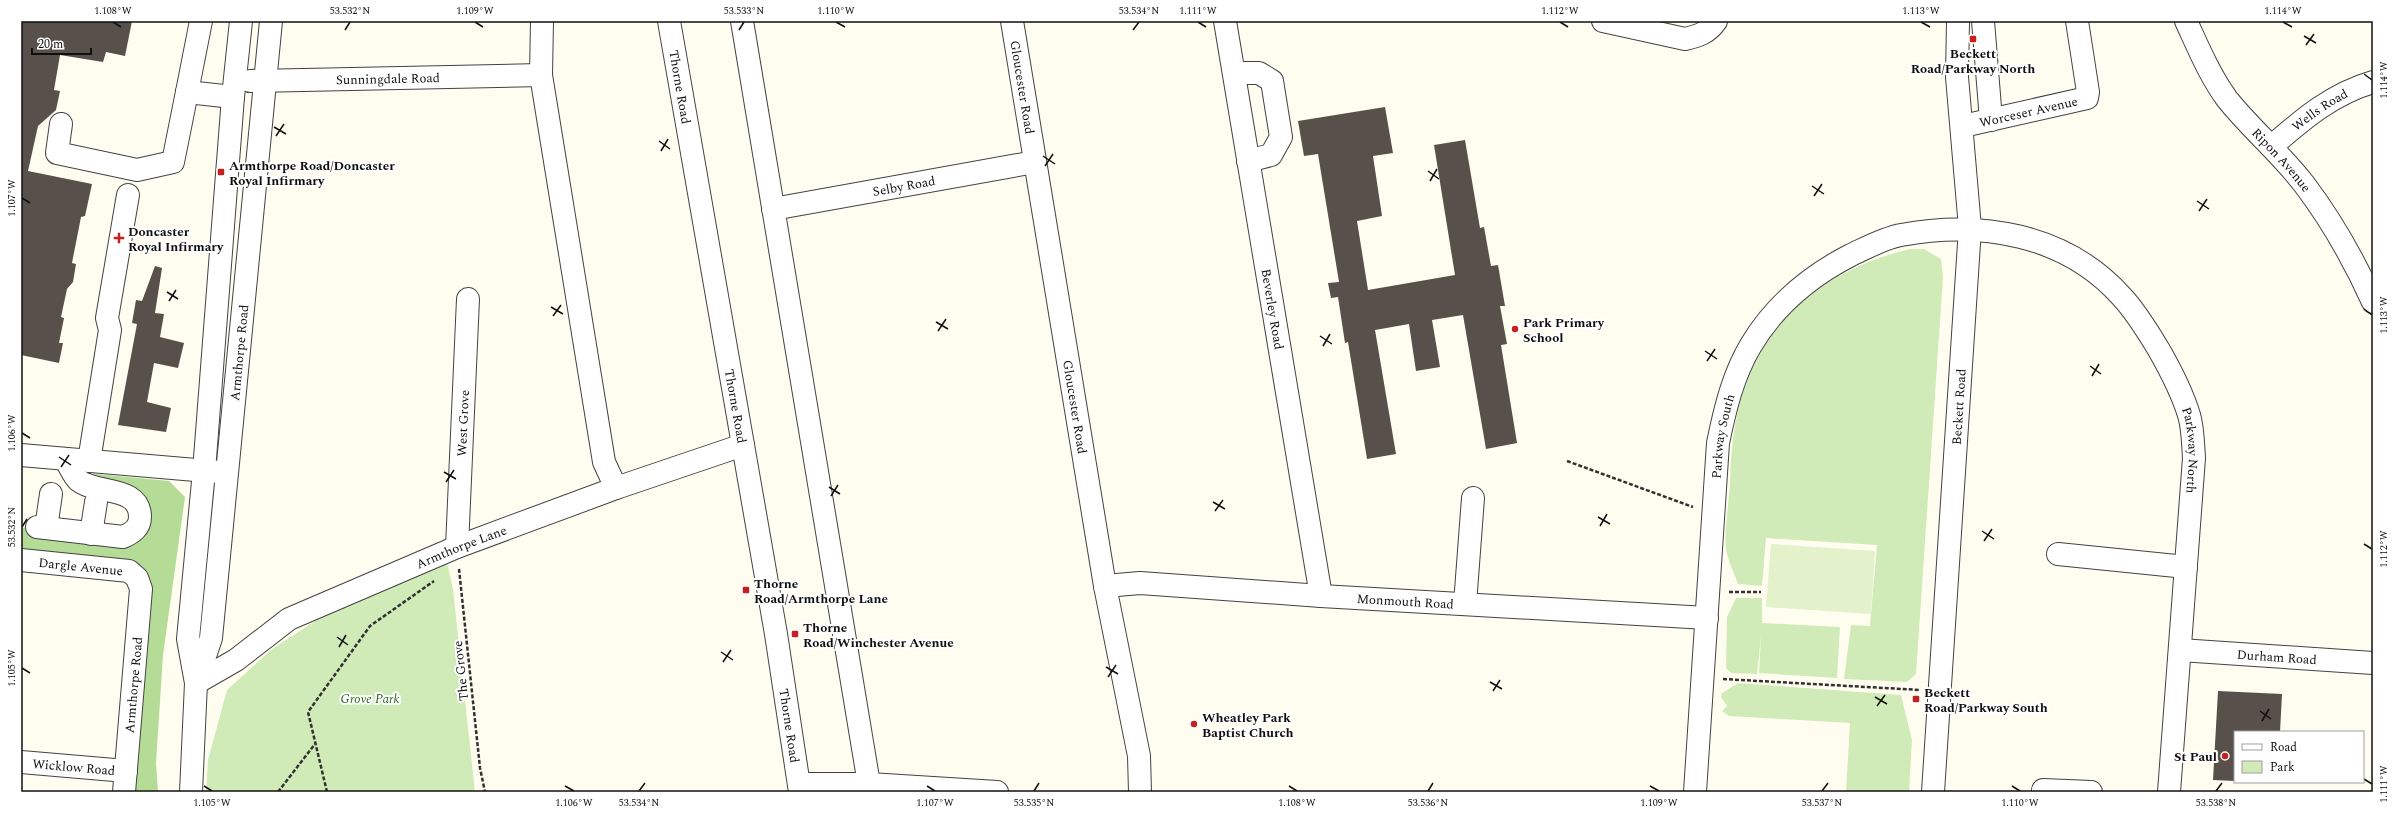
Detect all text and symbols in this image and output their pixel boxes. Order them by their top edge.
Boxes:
text: 1.108°W [94,3,132,19]
text: 53.532°N [330,3,370,19]
text: 1.109°W [456,3,494,19]
text: 53.533°N [724,3,764,19]
text: 1.110°W [817,3,855,19]
text: 53.534°N [1119,3,1159,19]
text: 1.111°W [1179,3,1217,19]
text: 1.112°W [1541,3,1579,19]
text: 1.113°W [1902,3,1940,19]
text: 1.114°W [2264,3,2302,19]
scale bar [32,30,91,56]
marker: Beckett Road/Parkway North [1968,34,1978,44]
text: 20 m [38,35,63,54]
street label: Gloucester Road [1004,39,1039,136]
place label: Beckett Road/Parkway North [1911,44,2035,79]
street label: Thorne Road [663,49,696,126]
text: 1.114°W [2376,61,2392,99]
street label: Sunningdale Road [336,68,440,90]
street label: Wells Road [2287,84,2352,137]
street label: Worceser Avenue [1977,91,2080,133]
street label: Ripon Avenue [2247,124,2316,197]
place label: Armthorpe Road/Doncaster Royal Infirmary [229,156,395,191]
marker: Armthorpe Road/Doncaster Royal Infirmary [216,167,226,177]
street label: Selby Road [871,171,937,202]
text: 1.107°W [4,179,20,217]
place label: Doncaster Royal Infirmary [128,222,224,257]
marker: Doncaster Royal Infirmary [113,232,125,244]
street label: Beverley Road [1256,267,1289,351]
text: 1.113°W [2376,296,2392,334]
street label: Armthorpe Road [225,304,254,402]
place label: Park Primary School [1523,313,1605,348]
marker: Park Primary School [1510,324,1520,334]
street label: Gloucester Road [1057,359,1092,455]
street label: Thorne Road [719,368,752,445]
street label: Beckett Road [1947,368,1972,446]
street label: West Grove [452,389,475,457]
street label: Parkway South [1707,391,1741,479]
street label: Parkway North [2176,404,2203,495]
text: 1.106°W [4,414,20,452]
text: 53.532°N [4,507,20,547]
street label: Armthorpe Lane [413,520,510,574]
text: 1.112°W [2376,530,2392,568]
street label: Dargle Avenue [37,553,124,581]
place label: Thorne Road/Armthorpe Lane [754,574,888,609]
marker: Thorne Road/Armthorpe Lane [741,585,751,595]
street label: Monmouth Road [1356,589,1454,615]
place label: Thorne Road/Winchester Avenue [803,618,954,653]
marker: Thorne Road/Winchester Avenue [790,629,800,639]
street label: Armthorpe Road [120,636,148,734]
street label: The Grove [448,640,474,702]
street label: Durham Road [2236,645,2317,670]
text: 1.105°W [4,649,20,687]
place label: Beckett Road/Parkway South [1924,683,2048,718]
street label: Thorne Road [773,687,804,764]
park label: Grove Park [340,689,400,709]
marker: Beckett Road/Parkway South [1911,694,1921,704]
place label: Wheatley Park Baptist Church [1202,708,1294,743]
marker: Wheatley Park Baptist Church [1189,719,1199,729]
legend [2234,731,2364,783]
text: Road [2270,738,2297,757]
place label: St Paul [2174,747,2217,767]
marker: St Paul [2220,751,2230,761]
street label: Wicklow Road [31,754,116,781]
text: Park [2270,758,2295,777]
text: 1.111°W [2376,765,2392,803]
text: 1.105°W [193,795,231,811]
text: 1.106°W [555,795,593,811]
text: 53.534°N [619,795,659,811]
text: 1.107°W [916,795,954,811]
text: 53.535°N [1014,795,1054,811]
text: 1.108°W [1278,795,1316,811]
text: 53.536°N [1408,795,1448,811]
text: 1.109°W [1640,795,1678,811]
text: 53.537°N [1802,795,1842,811]
text: 1.110°W [2001,795,2039,811]
text: 53.538°N [2196,795,2236,811]

